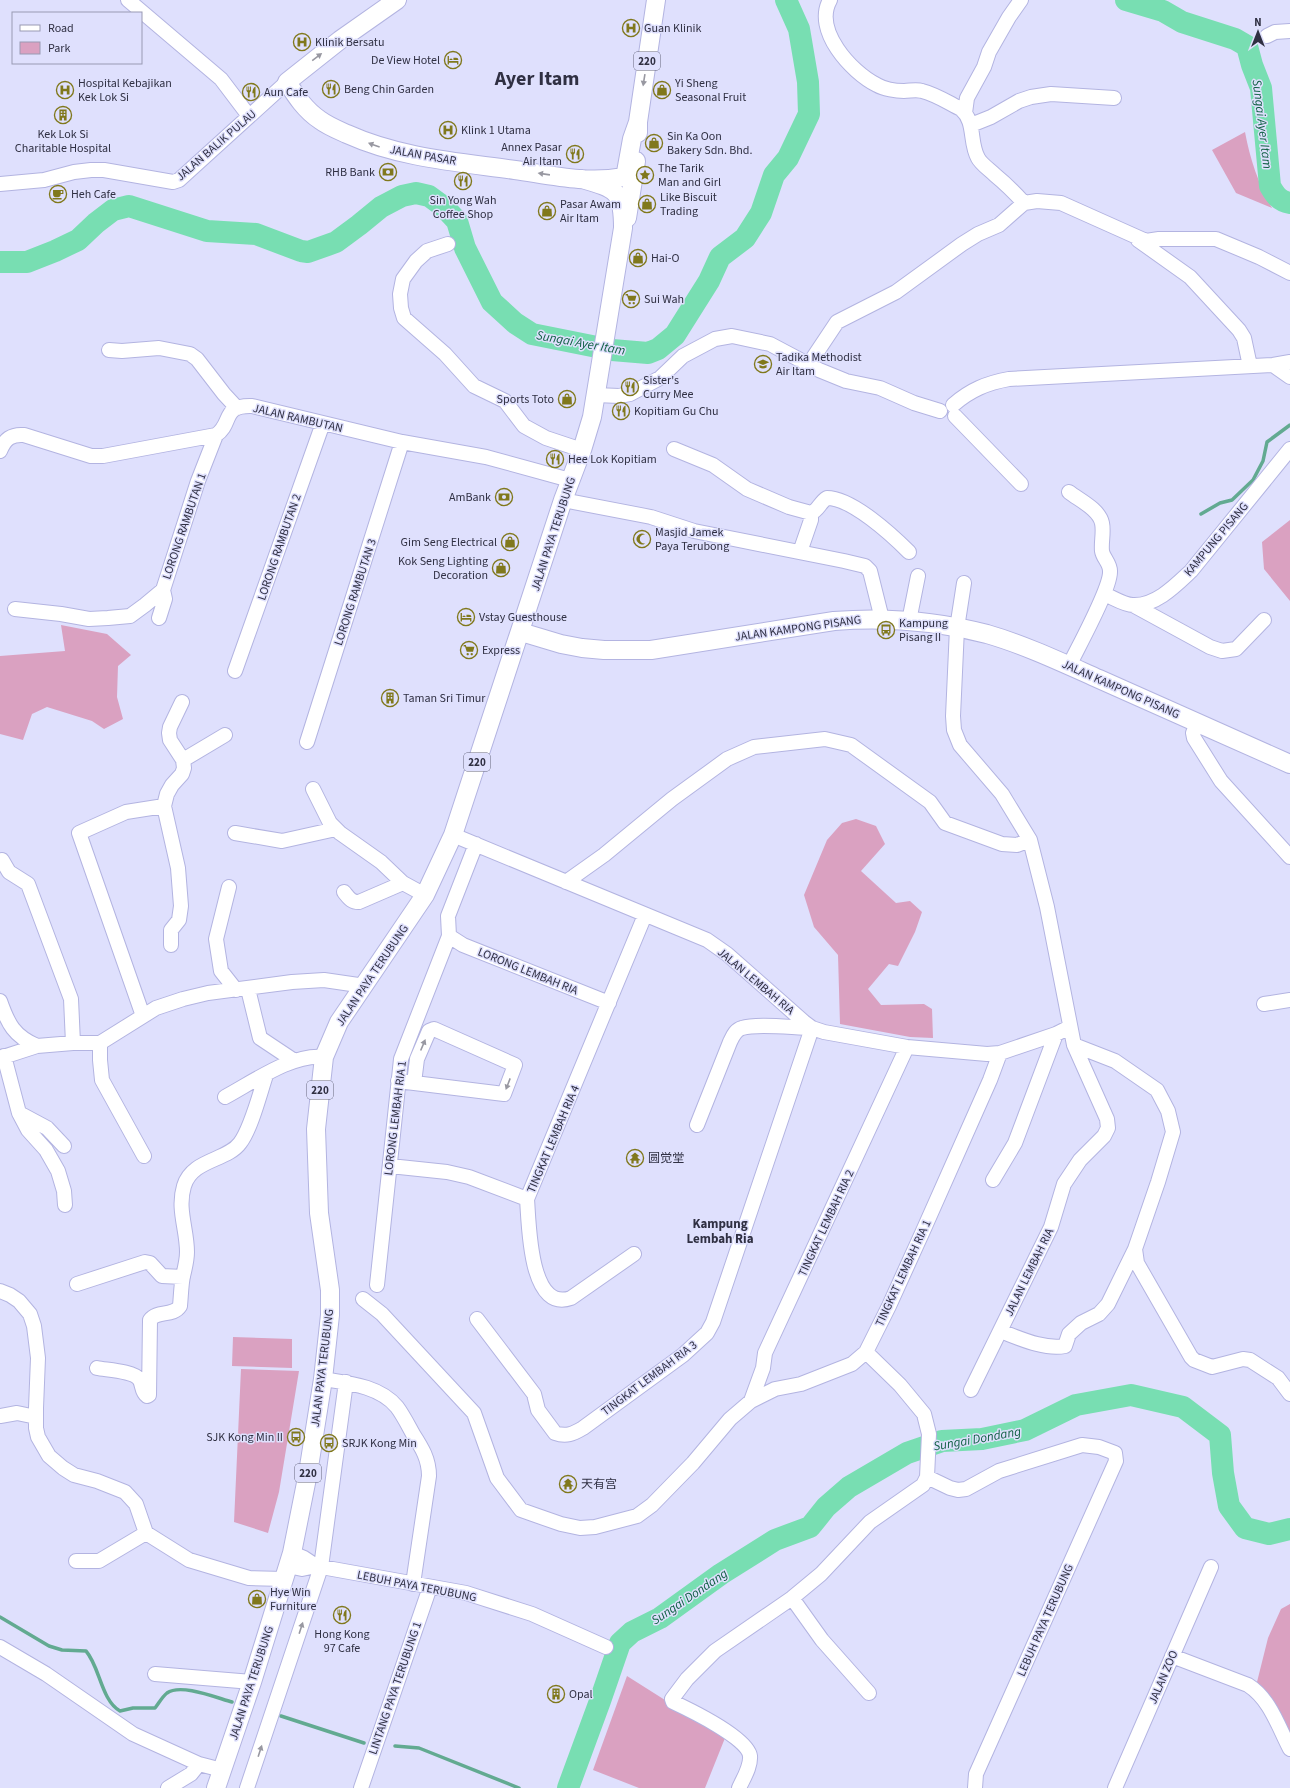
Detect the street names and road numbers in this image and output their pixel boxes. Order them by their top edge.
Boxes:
road number: 220 [634,52,660,70]
street label: JALAN BALIK PULAU [173,106,260,185]
street label: JALAN PASAR [388,141,458,170]
street label: JALAN RAMBUTAN [251,400,345,437]
street label: LORONG RAMBUTAN 1 [158,471,211,582]
street label: JALAN PAYA TERUBUNG [527,475,580,593]
street label: LORONG RAMBUTAN 2 [253,492,306,603]
street label: KAMPUNG PISANG [1180,499,1253,580]
street label: LORONG RAMBUTAN 3 [330,537,381,648]
street label: JALAN KAMPONG PISANG [734,611,862,646]
street label: JALAN KAMPONG PISANG [1059,656,1182,723]
road number: 220 [464,753,490,771]
street label: JALAN PAYA TERUBUNG [332,921,413,1029]
street label: LORONG LEMBAH RIA [475,944,581,1000]
street label: JALAN LEMBAH RIA [713,944,798,1019]
street label: LORONG LEMBAH RIA 1 [380,1060,411,1176]
road number: 220 [307,1081,333,1099]
street label: TINGKAT LEMBAH RIA 4 [523,1083,584,1196]
street label: TINGKAT LEMBAH RIA 2 [794,1167,859,1279]
street label: TINGKAT LEMBAH RIA 1 [871,1217,936,1329]
street label: JALAN LEMBAH RIA [1001,1225,1058,1319]
street label: JALAN PAYA TERUBUNG [307,1308,338,1428]
street label: TINGKAT LEMBAH RIA 3 [598,1337,701,1420]
road number: 220 [295,1464,321,1482]
street label: LEBUH PAYA TERUBUNG [1013,1561,1078,1679]
street label: LEBUH PAYA TERUBUNG [356,1567,478,1606]
street label: LINTANG PAYA TERUBUNG 1 [365,1619,426,1757]
street label: JALAN PAYA TERUBUNG [225,1624,278,1742]
street label: JALAN ZOO [1145,1648,1182,1707]

